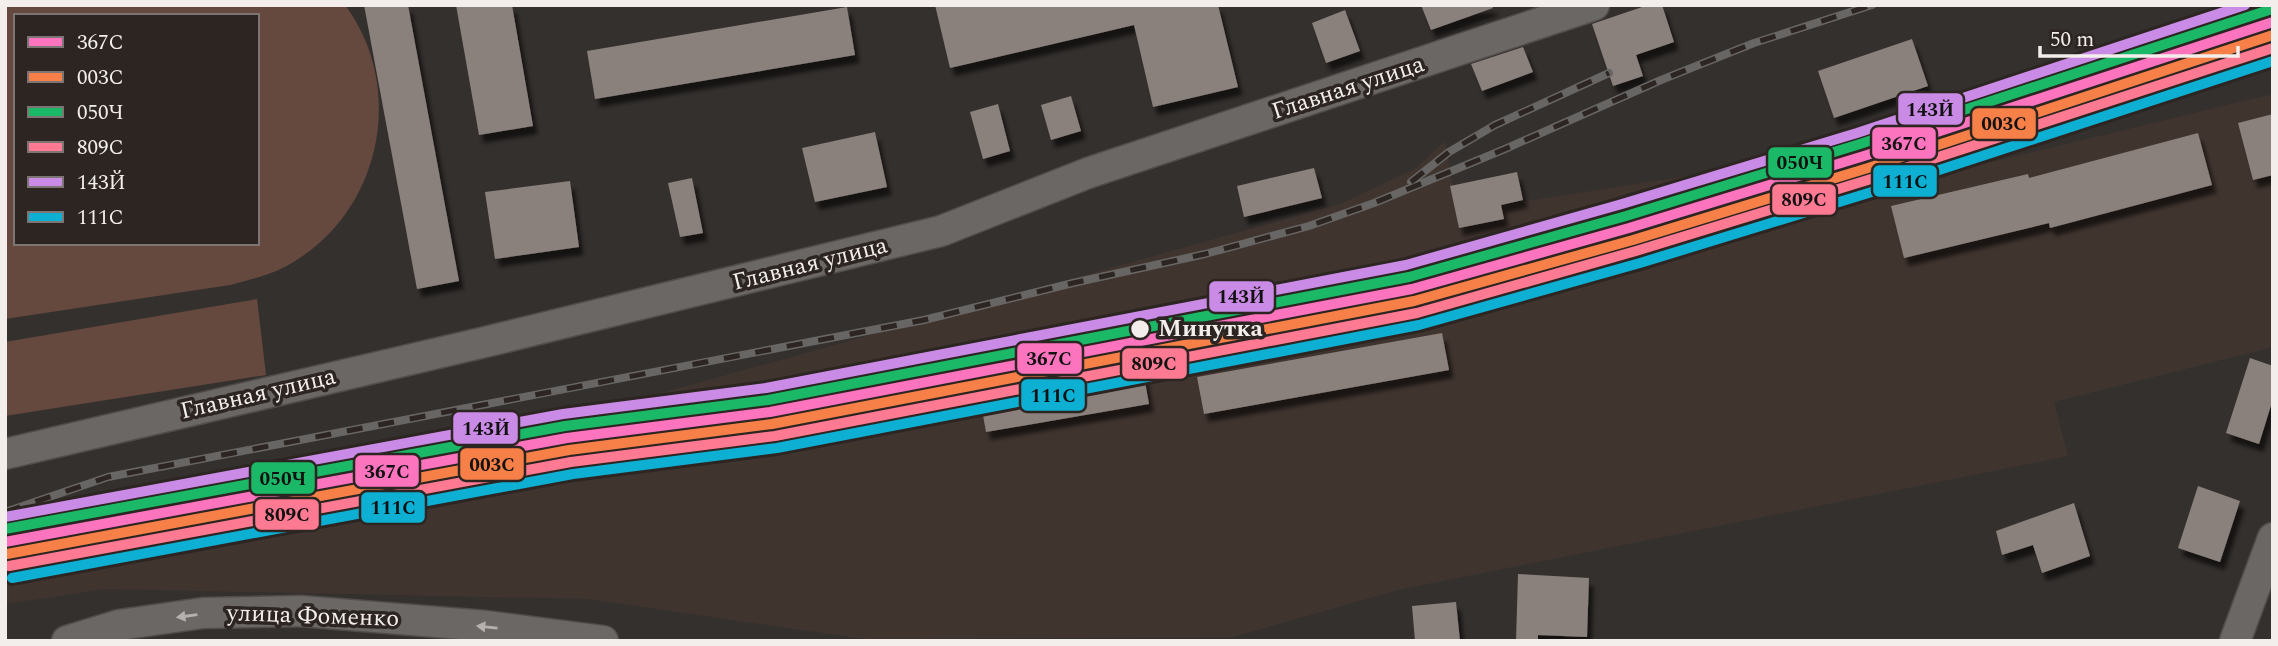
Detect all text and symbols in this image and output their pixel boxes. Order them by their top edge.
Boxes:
legend [14,14,259,245]
scale bar [2040,14,2238,58]
text: 50 m [2050,24,2094,56]
text: 367С [77,27,124,59]
street label: Главная улица [1267,46,1429,130]
text: 003С [77,62,124,94]
line badge: 143Й [1897,92,1964,126]
text: 143Й [1906,96,1954,125]
text: 050Ч [77,97,124,129]
line badge: 003С [1971,107,2037,140]
text: 003С [1981,110,2027,139]
line badge: 367С [1871,126,1937,160]
text: 367С [1881,130,1927,159]
text: 809С [77,132,124,164]
line badge: 050Ч [1767,146,1833,179]
text: 050Ч [1777,149,1823,178]
line badge: 111С [1872,164,1938,198]
text: 143Й [77,167,126,199]
text: 111С [1882,168,1928,197]
line badge: 809С [1771,183,1837,216]
text: 809С [1781,186,1827,215]
text: 111С [77,202,124,234]
street label: Главная улица [729,227,892,301]
line badge: 143Й [1208,280,1275,313]
text: 143Й [1217,283,1265,312]
place label: Минутка [1158,311,1263,347]
marker: Минутка [1129,318,1151,340]
line badge: 367С [1016,342,1083,375]
text: 367С [1026,345,1072,374]
line badge: 809С [1121,347,1188,380]
text: 809С [1131,350,1177,379]
street label: Главная улица [177,359,340,429]
line badge: 111С [1020,378,1086,412]
text: 111С [1030,382,1076,411]
line badge: 143Й [452,411,519,445]
text: 143Й [462,415,510,444]
line badge: 003С [459,447,525,481]
text: 003С [469,451,515,480]
line badge: 367С [354,454,420,488]
text: 367С [364,458,410,487]
line badge: 050Ч [250,461,316,495]
text: 050Ч [260,465,306,494]
line badge: 111С [360,491,426,524]
text: 111С [370,494,416,523]
line badge: 809С [254,498,320,531]
text: 809С [264,501,310,530]
street label: улица Фоменко [225,595,400,637]
one-way arrow [176,610,198,621]
one-way arrow [476,621,498,632]

